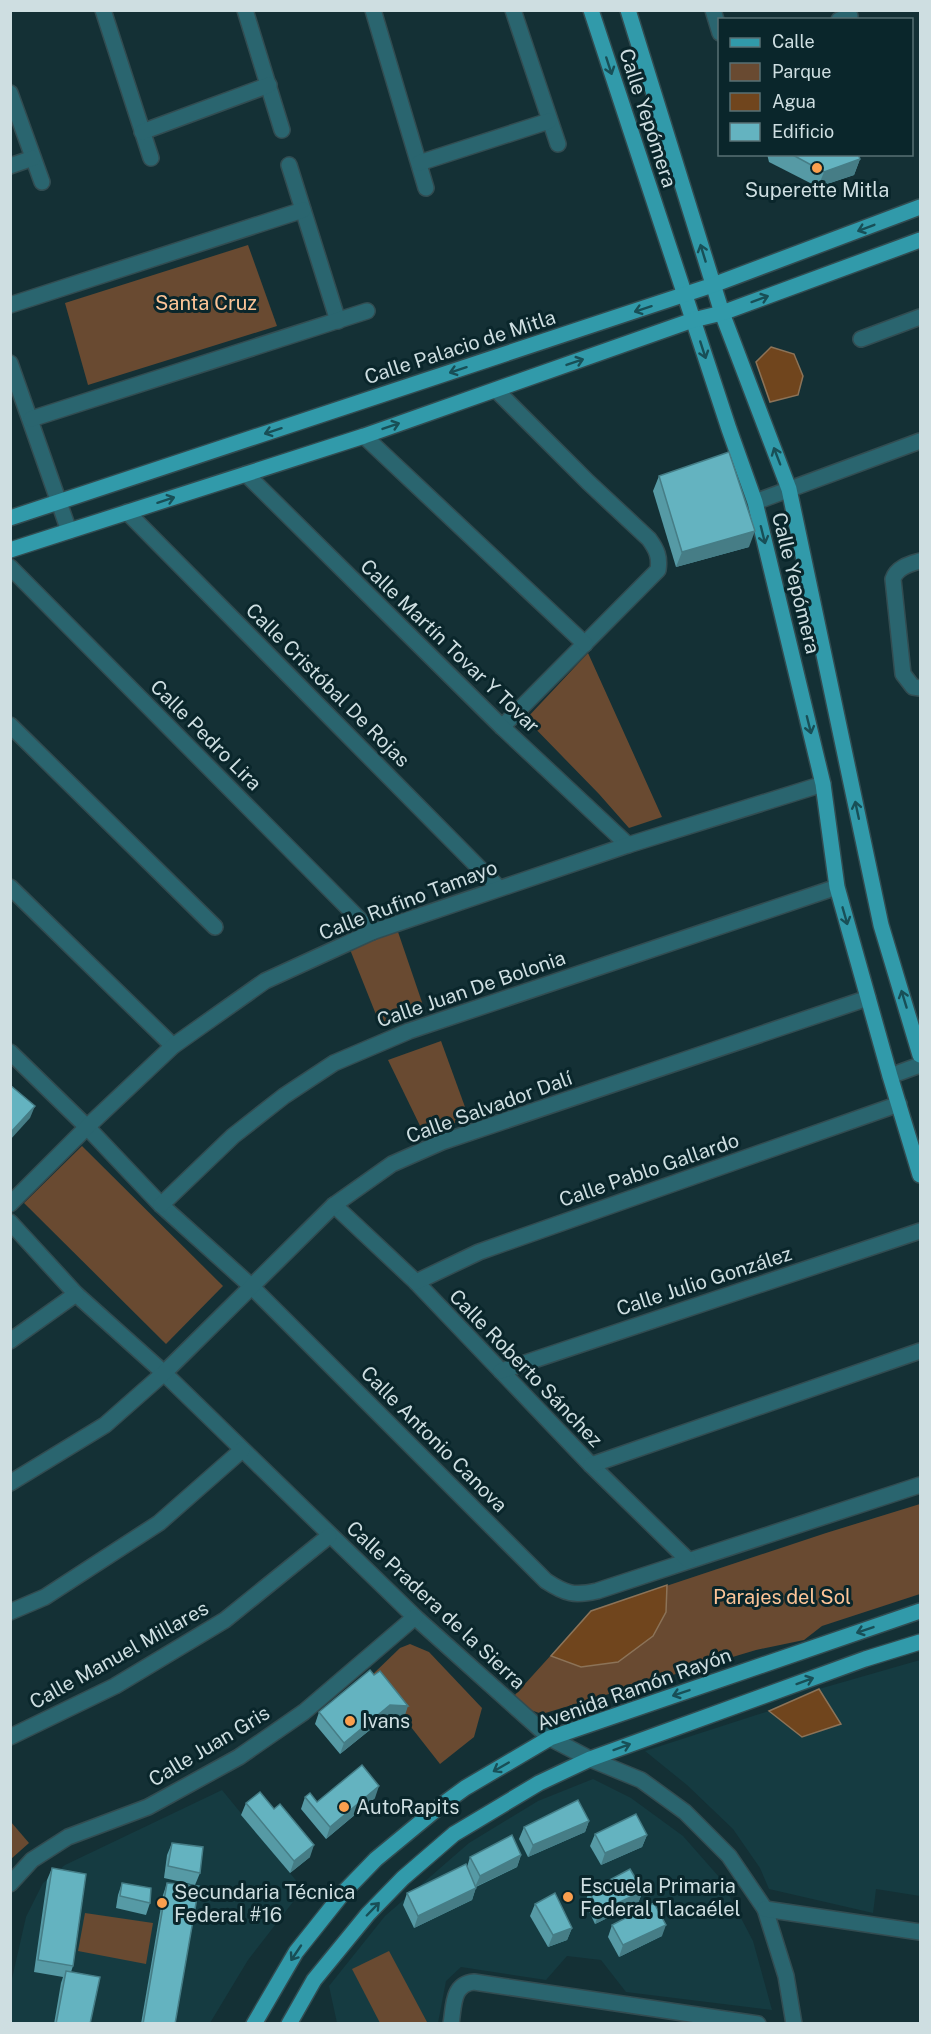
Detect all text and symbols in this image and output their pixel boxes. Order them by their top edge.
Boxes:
legend [718,18,913,156]
text: Calle [772,31,815,52]
street label: Calle Yepómera [614,46,682,190]
one-way arrow [604,56,615,75]
text: Parque [772,61,832,82]
text: Agua [772,91,816,112]
text: Edificio [772,121,834,142]
marker: Superette Mitla [810,161,824,175]
place label: Superette Mitla [745,178,889,202]
one-way arrow [857,223,876,234]
one-way arrow [697,244,708,263]
park label: Santa Cruz [155,291,257,315]
one-way arrow [750,292,769,303]
one-way arrow [634,304,653,315]
street label: Calle Palacio de Mitla [361,305,559,389]
one-way arrow [698,340,709,359]
one-way arrow [566,355,584,366]
one-way arrow [449,365,468,376]
one-way arrow [381,420,400,431]
one-way arrow [264,427,283,438]
one-way arrow [770,447,781,466]
one-way arrow [156,493,175,504]
street label: Calle Yepómera [767,510,825,656]
one-way arrow [758,526,770,545]
street label: Calle Martín Tovar Y Tovar [355,554,545,738]
street label: Calle Cristóbal De Rojas [241,598,415,772]
street label: Calle Pedro Lira [146,675,266,795]
one-way arrow [804,715,815,734]
one-way arrow [851,800,862,820]
street label: Calle Rufino Tamayo [315,855,501,945]
one-way arrow [840,906,852,925]
street label: Calle Juan De Bolonia [373,945,569,1033]
one-way arrow [898,990,909,1009]
street label: Calle Salvador Dalí [403,1065,576,1148]
street label: Calle Pablo Gallardo [556,1128,742,1212]
street label: Calle Julio González [613,1241,795,1321]
street label: Calle Roberto Sánchez [444,1284,608,1452]
street label: Calle Antonio Canova [356,1361,512,1517]
street label: Calle Pradera de la Sierra [342,1516,530,1694]
park label: Parajes del Sol [713,1585,851,1609]
street label: Calle Manuel Millares [25,1596,213,1714]
one-way arrow [856,1625,875,1636]
street label: Avenida Ramón Rayón [533,1643,735,1735]
one-way arrow [795,1674,814,1685]
one-way arrow [672,1689,691,1700]
street label: Calle Juan Gris [144,1701,274,1791]
place label: Ivans [362,1709,410,1733]
marker: Ivans [343,1714,357,1728]
one-way arrow [612,1741,631,1752]
one-way arrow [493,1761,510,1773]
place label: AutoRapits [356,1795,459,1819]
marker: AutoRapits [337,1800,351,1814]
place label: Escuela Primaria Federal Tlacaélel [580,1874,741,1921]
place label: Secundaria Técnica Federal #16 [174,1880,355,1927]
marker: Escuela Primaria Federal Tlacaélel [561,1890,575,1904]
marker: Secundaria Técnica Federal #16 [155,1896,169,1910]
one-way arrow [366,1902,380,1917]
one-way arrow [290,1944,302,1961]

